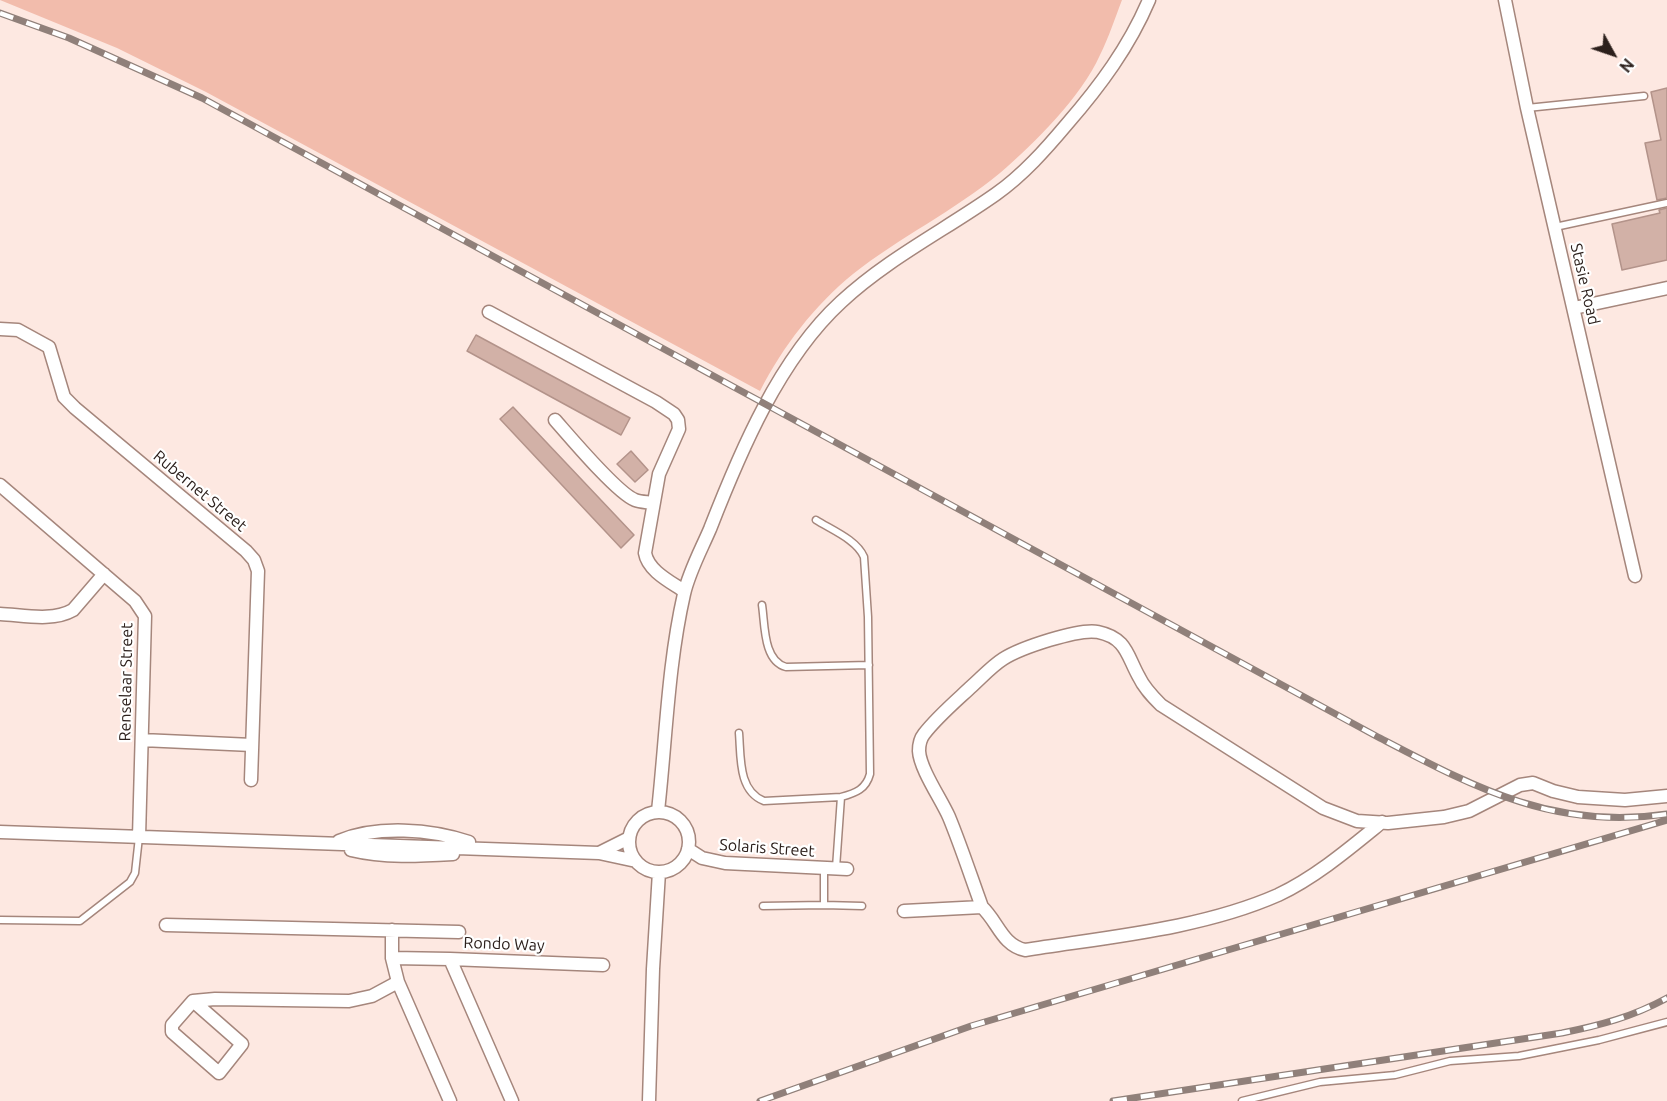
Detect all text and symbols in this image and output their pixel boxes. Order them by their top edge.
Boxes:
north arrow [1583,24,1643,84]
text: N [1616,55,1638,76]
street label: Stasie Road [1566,241,1604,327]
street label: Rubernet Street [149,446,251,536]
street label: Renselaar Street [115,622,137,742]
street label: Solaris Street [719,835,815,861]
street label: Rondo Way [463,933,545,955]

